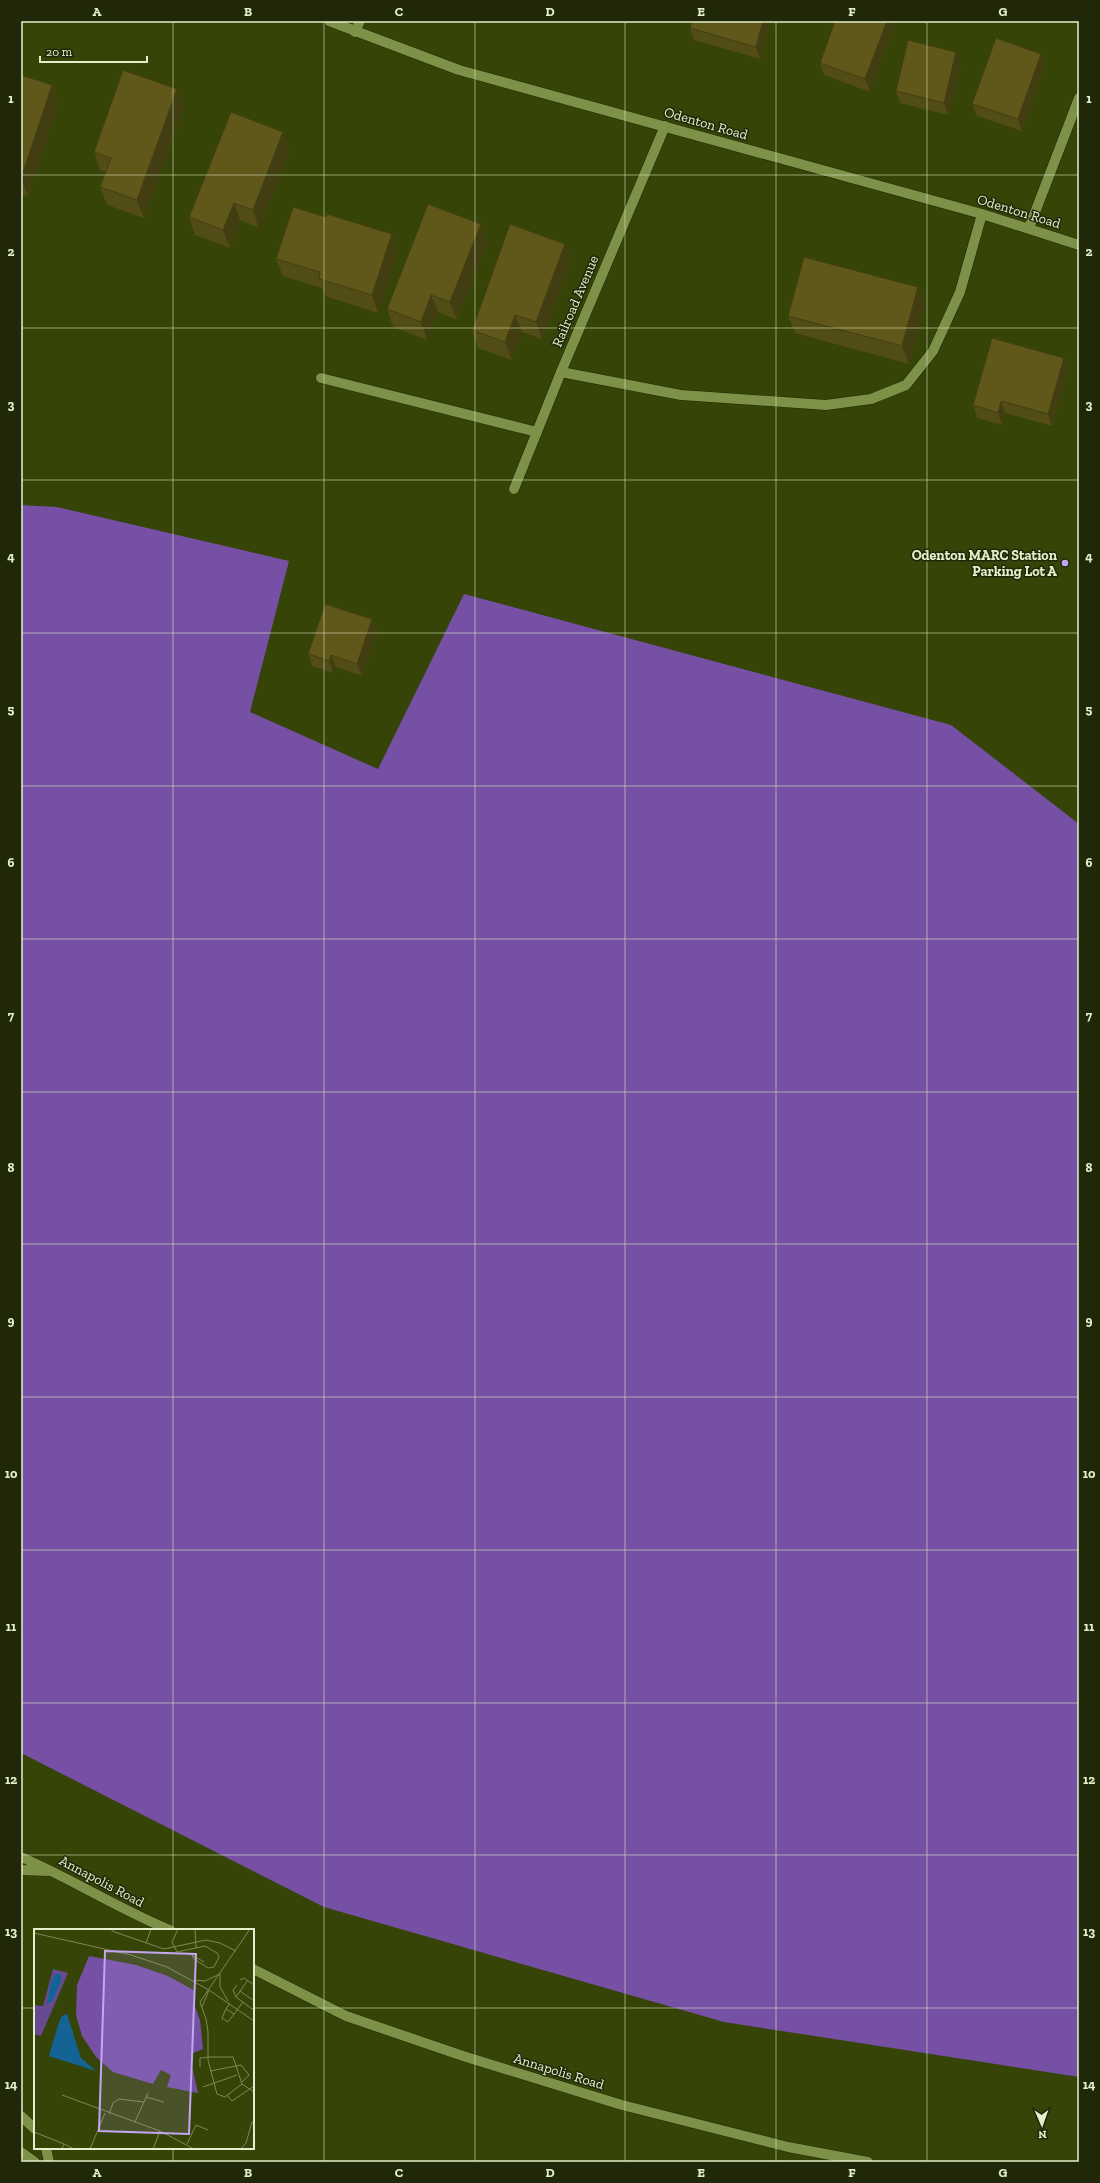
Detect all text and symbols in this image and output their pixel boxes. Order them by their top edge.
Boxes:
text: A [93,4,102,19]
text: B [244,4,252,19]
text: C [395,4,403,19]
text: D [545,4,555,19]
text: E [697,4,705,19]
text: F [848,4,856,19]
text: G [999,4,1008,19]
scale bar [40,38,147,64]
text: 20 m [46,45,73,59]
text: 1 [8,91,14,106]
text: 1 [1086,91,1092,106]
street label: Odenton Road [662,103,750,144]
street label: Odenton Road [975,191,1063,232]
text: 2 [8,244,15,259]
text: 2 [1086,244,1093,259]
street label: Railroad Avenue [549,253,603,349]
text: 3 [8,397,15,412]
text: 3 [1086,397,1093,412]
place label: Odenton MARC Station Parking Lot A [912,547,1058,580]
text: 4 [7,549,15,564]
text: 4 [1085,549,1093,564]
marker: Odenton MARC Station Parking Lot A [1060,558,1070,568]
text: 5 [8,702,15,717]
text: 5 [1086,702,1093,717]
text: 6 [8,855,15,870]
text: 6 [1086,855,1093,870]
text: 7 [8,1008,15,1023]
text: 7 [1086,1008,1093,1023]
text: 8 [7,1160,15,1175]
text: 8 [1085,1160,1093,1175]
text: 9 [8,1313,15,1328]
text: 9 [1086,1313,1093,1328]
text: 10 [5,1466,18,1481]
text: 10 [1083,1466,1096,1481]
text: 11 [6,1619,17,1634]
text: 11 [1084,1619,1095,1634]
text: 12 [5,1772,17,1787]
text: 12 [1083,1772,1095,1787]
street label: Annapolis Road [56,1852,147,1911]
text: 13 [5,1924,17,1939]
text: 13 [1083,1924,1095,1939]
inset map [34,1929,254,2149]
street label: Annapolis Road [512,2050,606,2093]
text: 14 [5,2077,18,2092]
text: 14 [1083,2077,1096,2092]
north arrow [1022,2105,1062,2145]
text: N [1037,2128,1047,2141]
text: A [93,2165,102,2180]
text: B [244,2165,252,2180]
text: C [395,2165,403,2180]
text: D [545,2165,555,2180]
text: E [697,2165,705,2180]
text: F [848,2165,856,2180]
text: G [999,2165,1008,2180]

